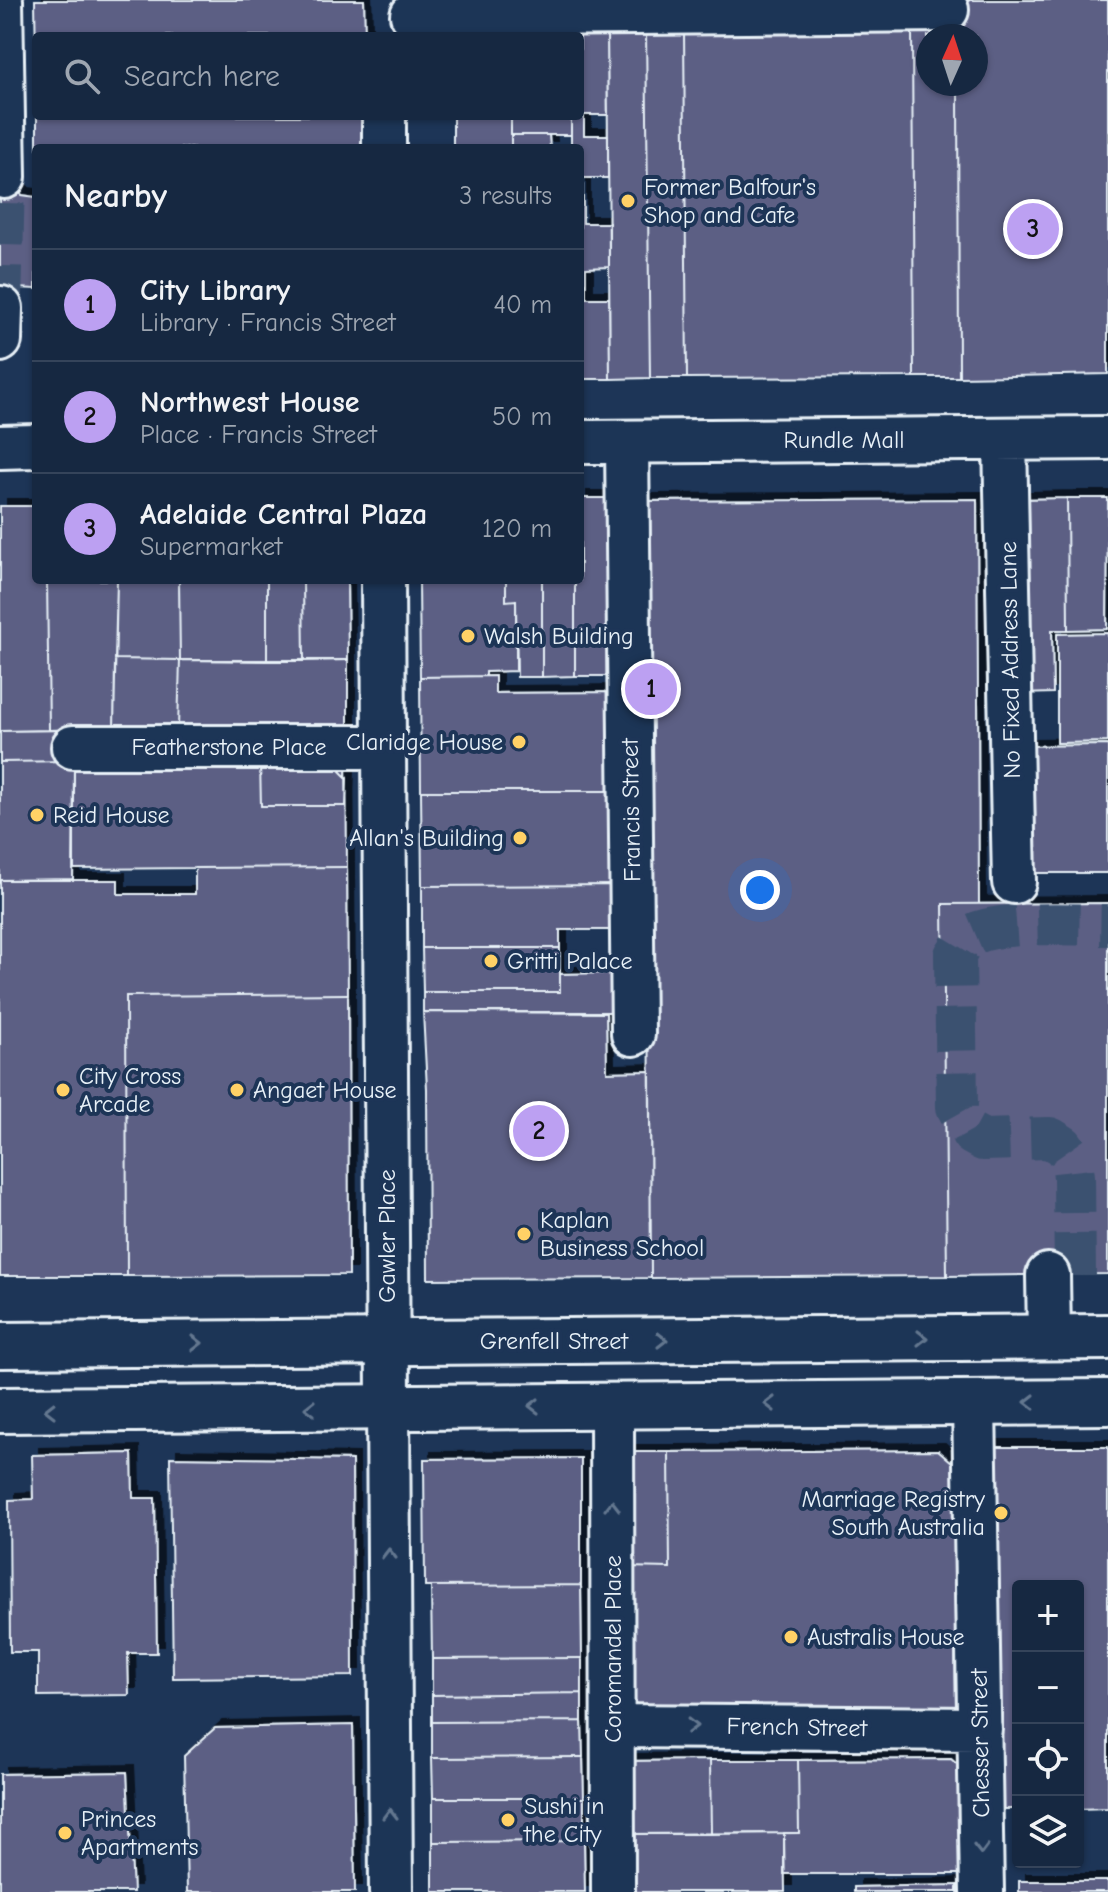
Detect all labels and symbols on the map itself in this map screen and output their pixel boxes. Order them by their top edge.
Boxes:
north arrow [916,24,988,96]
place label: Former Balfour's Shop and Cafe [644,173,816,229]
marker: Former Balfour's Shop and Cafe [619,192,637,210]
pin: 3 [1007,199,1059,259]
street label: Rundle Mall [784,426,904,454]
street label: No Fixed Address Lane [994,541,1026,779]
place label: Walsh Building [484,622,634,650]
marker: Walsh Building [459,627,477,645]
pin: 1 [625,659,677,719]
place label: Claridge House [346,728,503,756]
street label: Featherstone Place [132,733,327,761]
marker: Claridge House [510,733,528,751]
street label: Francis Street [616,737,646,882]
place label: Reid House [53,801,169,829]
marker: Reid House [28,806,46,824]
place label: Allan's Building [349,824,504,852]
marker: Allan's Building [511,829,529,847]
your location [740,870,780,910]
place label: Gritti Palace [507,947,632,975]
marker: Gritti Palace [482,952,500,970]
place label: City Cross Arcade [79,1062,181,1118]
place label: Angaet House [253,1076,396,1104]
marker: City Cross Arcade [54,1081,72,1099]
marker: Angaet House [228,1081,246,1099]
pin: 2 [513,1101,565,1161]
street label: Gawler Place [373,1169,401,1303]
place label: Kaplan Business School [540,1206,704,1262]
marker: Kaplan Business School [515,1225,533,1243]
street label: Grenfell Street [480,1327,629,1355]
one-way arrow [916,1329,929,1347]
one-way arrow [656,1331,669,1349]
one-way arrow [191,1334,204,1352]
one-way arrow [1023,1393,1036,1411]
one-way arrow [763,1395,776,1413]
one-way arrow [527,1397,540,1415]
one-way arrow [303,1399,316,1417]
one-way arrow [43,1401,56,1419]
place label: Marriage Registry South Australia [802,1485,985,1541]
one-way arrow [603,1499,621,1512]
marker: Marriage Registry South Australia [992,1504,1010,1522]
one-way arrow [380,1547,398,1560]
street label: Coromandel Place [599,1555,627,1743]
place label: Australis House [807,1623,964,1651]
marker: Australis House [782,1628,800,1646]
street label: Chesser Street [965,1667,995,1818]
street label: French Street [726,1712,869,1742]
one-way arrow [686,1717,699,1735]
place label: Sushi in the City [523,1792,605,1848]
place label: Princes Apartments [81,1805,198,1861]
one-way arrow [381,1807,399,1820]
marker: Sushi in the City [499,1811,517,1829]
marker: Princes Apartments [56,1824,74,1842]
one-way arrow [973,1843,990,1856]

